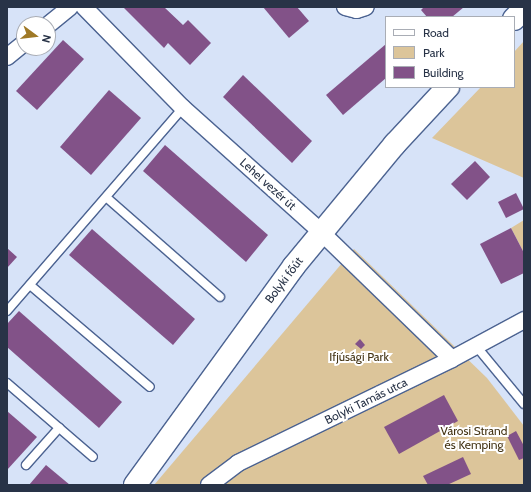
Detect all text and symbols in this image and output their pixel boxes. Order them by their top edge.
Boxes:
north arrow [16,16,56,56]
legend [385,16,515,88]
text: Road [423,25,449,40]
text: N [39,33,54,44]
text: Park [423,45,445,60]
text: Building [423,65,464,80]
street label: Lehel vezér út [237,155,299,213]
street label: Bolyki főút [262,254,306,306]
park label: Ifjúsági Park [329,350,389,364]
street label: Bolyki Tamás utca [322,375,410,427]
park label: Városi Strand és Kemping [441,424,507,452]

